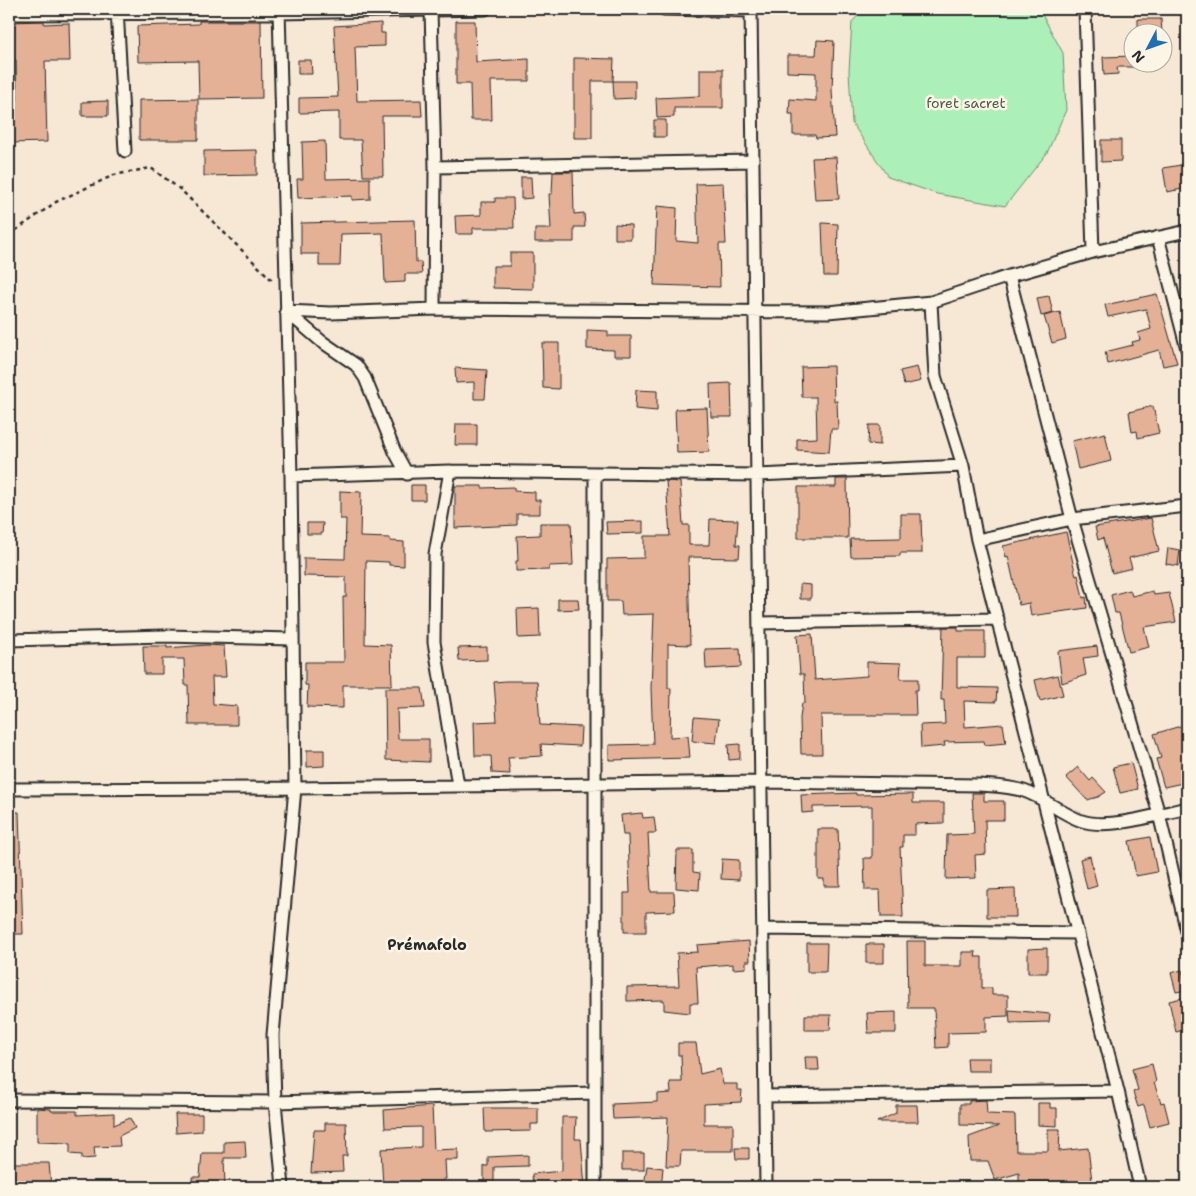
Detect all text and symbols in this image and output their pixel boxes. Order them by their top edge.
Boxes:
north arrow [1124,22,1174,72]
text: N [1128,46,1149,67]
park label: foret sacret [926,94,1006,112]
district label: Prémafolo [387,935,467,955]

